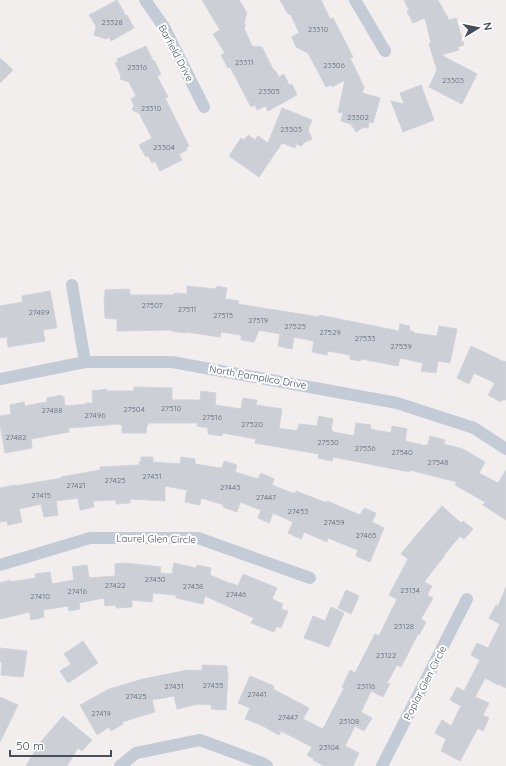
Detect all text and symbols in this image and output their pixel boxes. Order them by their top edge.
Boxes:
north arrow [458,8,498,48]
house number: 23328 [101,17,123,27]
text: N [480,21,495,31]
street label: Barfield Drive [156,22,197,84]
house number: 23310 [308,24,329,34]
house number: 23311 [235,57,253,67]
house number: 23306 [323,60,346,70]
house number: 23316 [127,62,148,72]
house number: 23303 [442,75,464,85]
house number: 23305 [258,86,280,96]
house number: 23310 [141,103,162,113]
house number: 23302 [347,112,370,122]
house number: 23303 [280,124,302,134]
house number: 23304 [153,142,175,152]
house number: 27507 [141,300,163,310]
house number: 27511 [178,304,196,314]
house number: 27489 [28,307,50,317]
house number: 27515 [213,310,233,320]
house number: 27519 [248,315,269,325]
house number: 27525 [284,321,306,331]
house number: 27529 [319,327,341,337]
house number: 27533 [354,333,376,343]
house number: 27539 [390,341,412,351]
street label: North Pamplico Drive [208,362,308,392]
house number: 27510 [161,403,181,413]
house number: 27504 [123,404,145,414]
house number: 27488 [42,405,62,415]
house number: 27496 [85,410,106,420]
house number: 27516 [202,412,223,422]
house number: 27520 [241,419,263,429]
house number: 27482 [5,432,27,442]
house number: 27530 [317,437,339,447]
house number: 27536 [354,443,376,453]
house number: 27540 [391,447,413,457]
house number: 27548 [427,457,449,467]
house number: 27431 [142,471,162,481]
house number: 27425 [104,475,126,485]
house number: 27421 [66,480,86,490]
house number: 27443 [220,482,240,492]
house number: 27415 [31,490,51,500]
house number: 27447 [256,492,276,502]
house number: 27453 [288,506,308,516]
house number: 27459 [323,517,345,527]
house number: 27465 [356,530,376,540]
street label: Laurel Glen Circle [116,532,196,546]
house number: 27430 [144,574,166,584]
house number: 27422 [104,580,126,590]
house number: 27438 [183,581,203,591]
house number: 23134 [400,585,420,595]
house number: 27416 [67,586,87,596]
house number: 27446 [226,589,247,599]
house number: 27410 [30,591,50,601]
house number: 23128 [394,621,414,631]
street label: Poplar Glen Circle [401,643,449,722]
house number: 23122 [376,650,397,660]
house number: 27435 [203,680,223,690]
house number: 27431 [164,681,184,691]
house number: 23116 [357,681,376,691]
house number: 27441 [247,689,267,699]
house number: 27425 [125,691,147,701]
house number: 27419 [91,708,111,718]
house number: 27447 [278,712,298,722]
house number: 23108 [339,716,359,726]
scale bar [10,732,111,758]
text: 50 m [16,738,44,753]
house number: 23104 [319,742,339,752]

